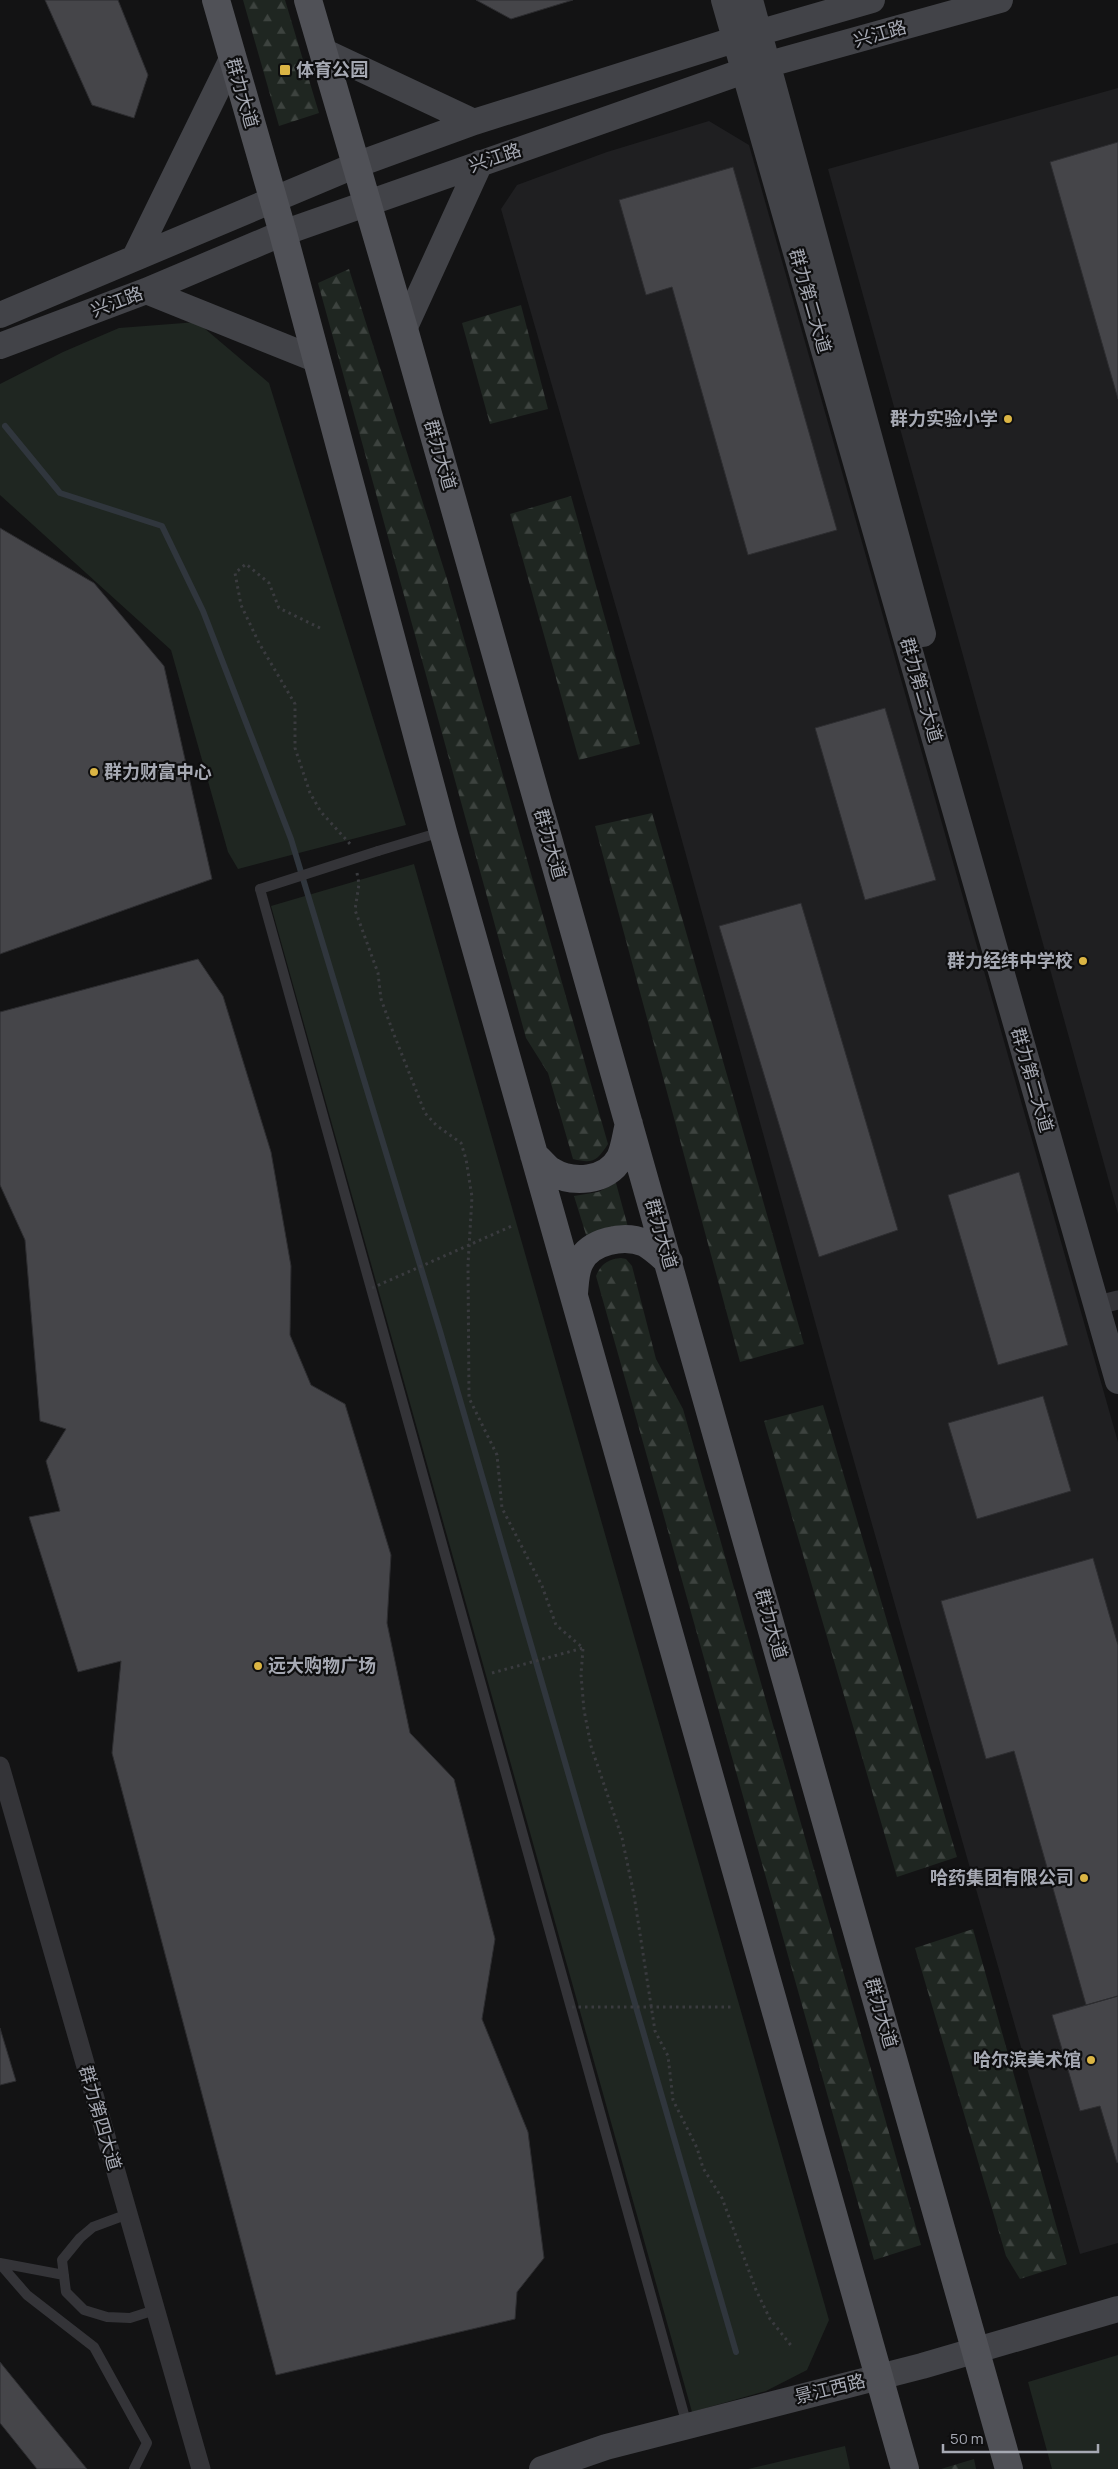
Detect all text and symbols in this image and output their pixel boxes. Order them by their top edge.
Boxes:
street label: 兴江路 [850,14,909,52]
street label: 群力大道 [222,55,264,131]
place label: 体育公园 [296,57,368,81]
marker: 体育公园 [278,63,292,77]
street label: 兴江路 [465,137,524,177]
street label: 群力第二大道 [785,246,837,356]
street label: 兴江路 [87,280,146,322]
place label: 群力实验小学 [890,406,998,430]
marker: 群力实验小学 [1002,413,1014,425]
street label: 群力大道 [420,417,462,493]
street label: 群力第二大道 [896,635,948,745]
place label: 群力财富中心 [104,759,212,783]
marker: 群力财富中心 [88,766,100,778]
street label: 群力大道 [530,806,572,882]
place label: 群力经纬中学校 [947,948,1073,972]
marker: 群力经纬中学校 [1077,955,1089,967]
street label: 群力第二大道 [1007,1025,1059,1135]
street label: 群力大道 [641,1196,683,1272]
street label: 群力大道 [751,1586,793,1662]
place label: 远大购物广场 [268,1653,376,1677]
marker: 远大购物广场 [252,1660,264,1672]
place label: 哈药集团有限公司 [930,1865,1074,1889]
marker: 哈药集团有限公司 [1078,1872,1090,1884]
street label: 群力大道 [861,1975,903,2051]
place label: 哈尔滨美术馆 [973,2047,1081,2071]
marker: 哈尔滨美术馆 [1085,2054,1097,2066]
street label: 群力第四大道 [75,2063,127,2173]
street label: 景江西路 [792,2368,868,2408]
scale bar [943,2422,1098,2454]
text: 50 m [950,2428,984,2449]

